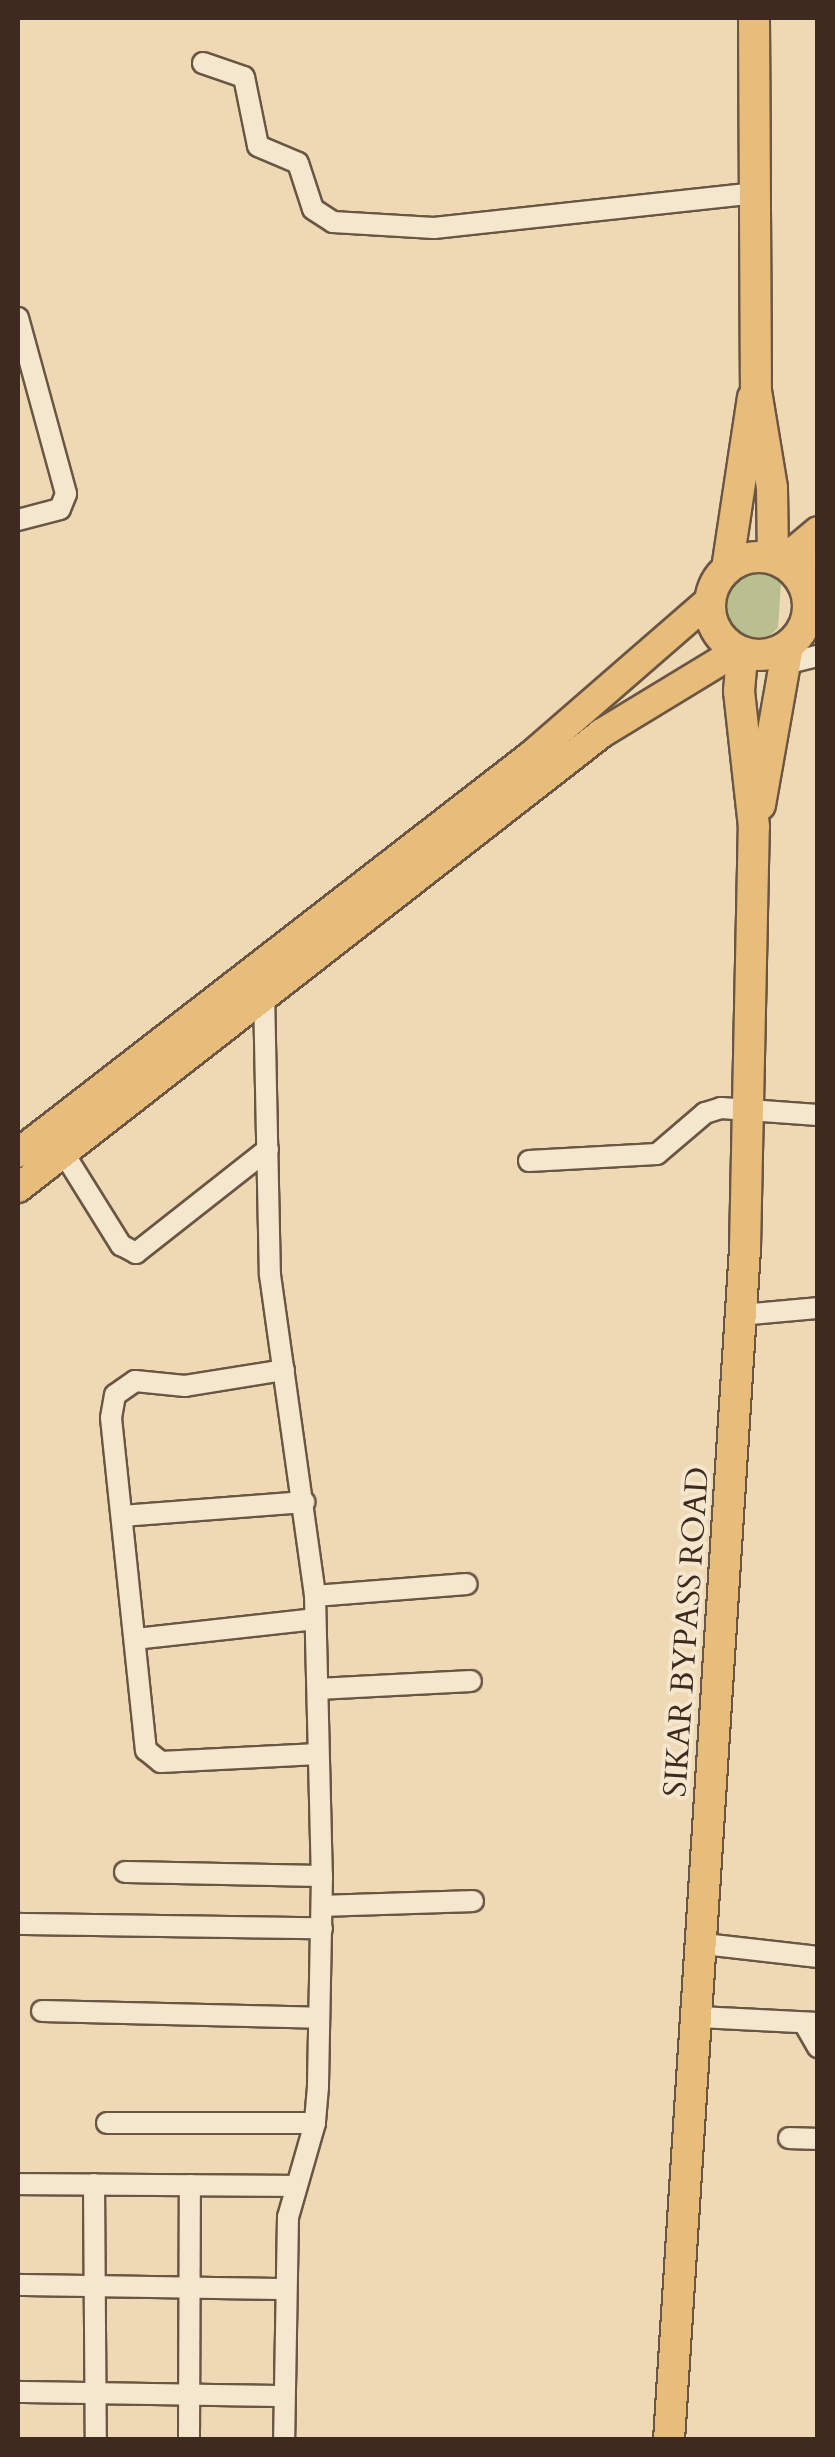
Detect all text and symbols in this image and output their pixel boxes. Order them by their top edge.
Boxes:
street label: SIKAR BYPASS ROAD [656,1466,718,1798]

